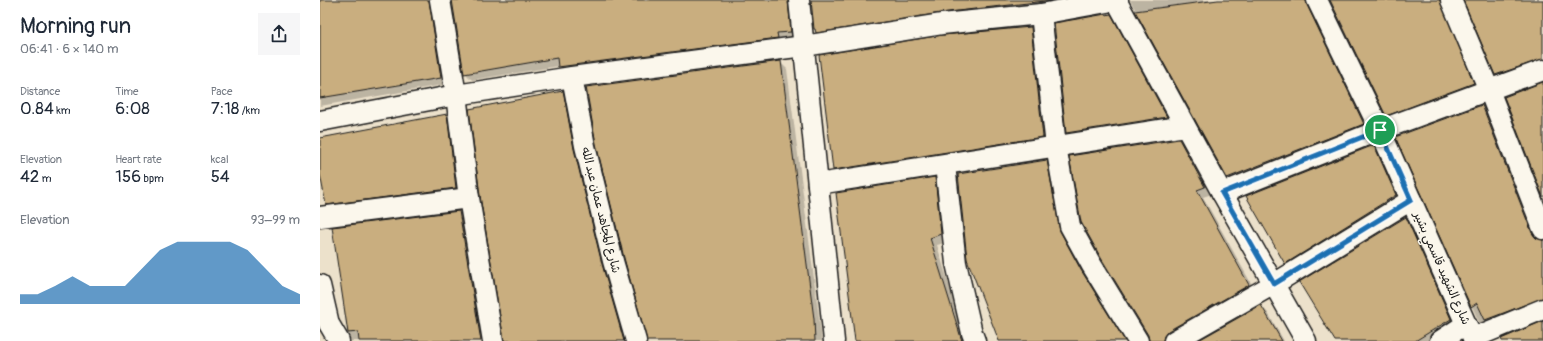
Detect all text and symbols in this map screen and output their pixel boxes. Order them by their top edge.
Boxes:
text: Morning run [20,12,131,40]
button: share [258,13,300,55]
text: 06:41 · 6 × 140 m [20,41,119,57]
text: Distance [20,85,60,98]
text: Time [115,85,138,98]
text: Pace [211,85,232,98]
text: 0.84 [20,98,54,119]
text: 6:08 [115,98,150,119]
text: 7:18 [211,98,239,119]
text: km [54,104,71,117]
text: /km [239,104,260,117]
pin [1363,113,1397,147]
icon: arrive [1369,119,1391,141]
street label: شارع المجاهد عمان عبد الله [577,145,623,275]
text: Elevation [20,153,62,166]
text: Heart rate [115,153,162,166]
text: kcal [211,153,229,166]
text: 42 [20,166,39,187]
text: 156 [115,166,141,187]
text: 54 [211,166,230,187]
text: m [39,172,52,185]
text: bpm [141,172,164,185]
street label: شارع الشهيد قاسمي بشير [1407,208,1473,328]
text: Elevation [20,212,70,228]
text: 93–99 m [251,212,300,228]

